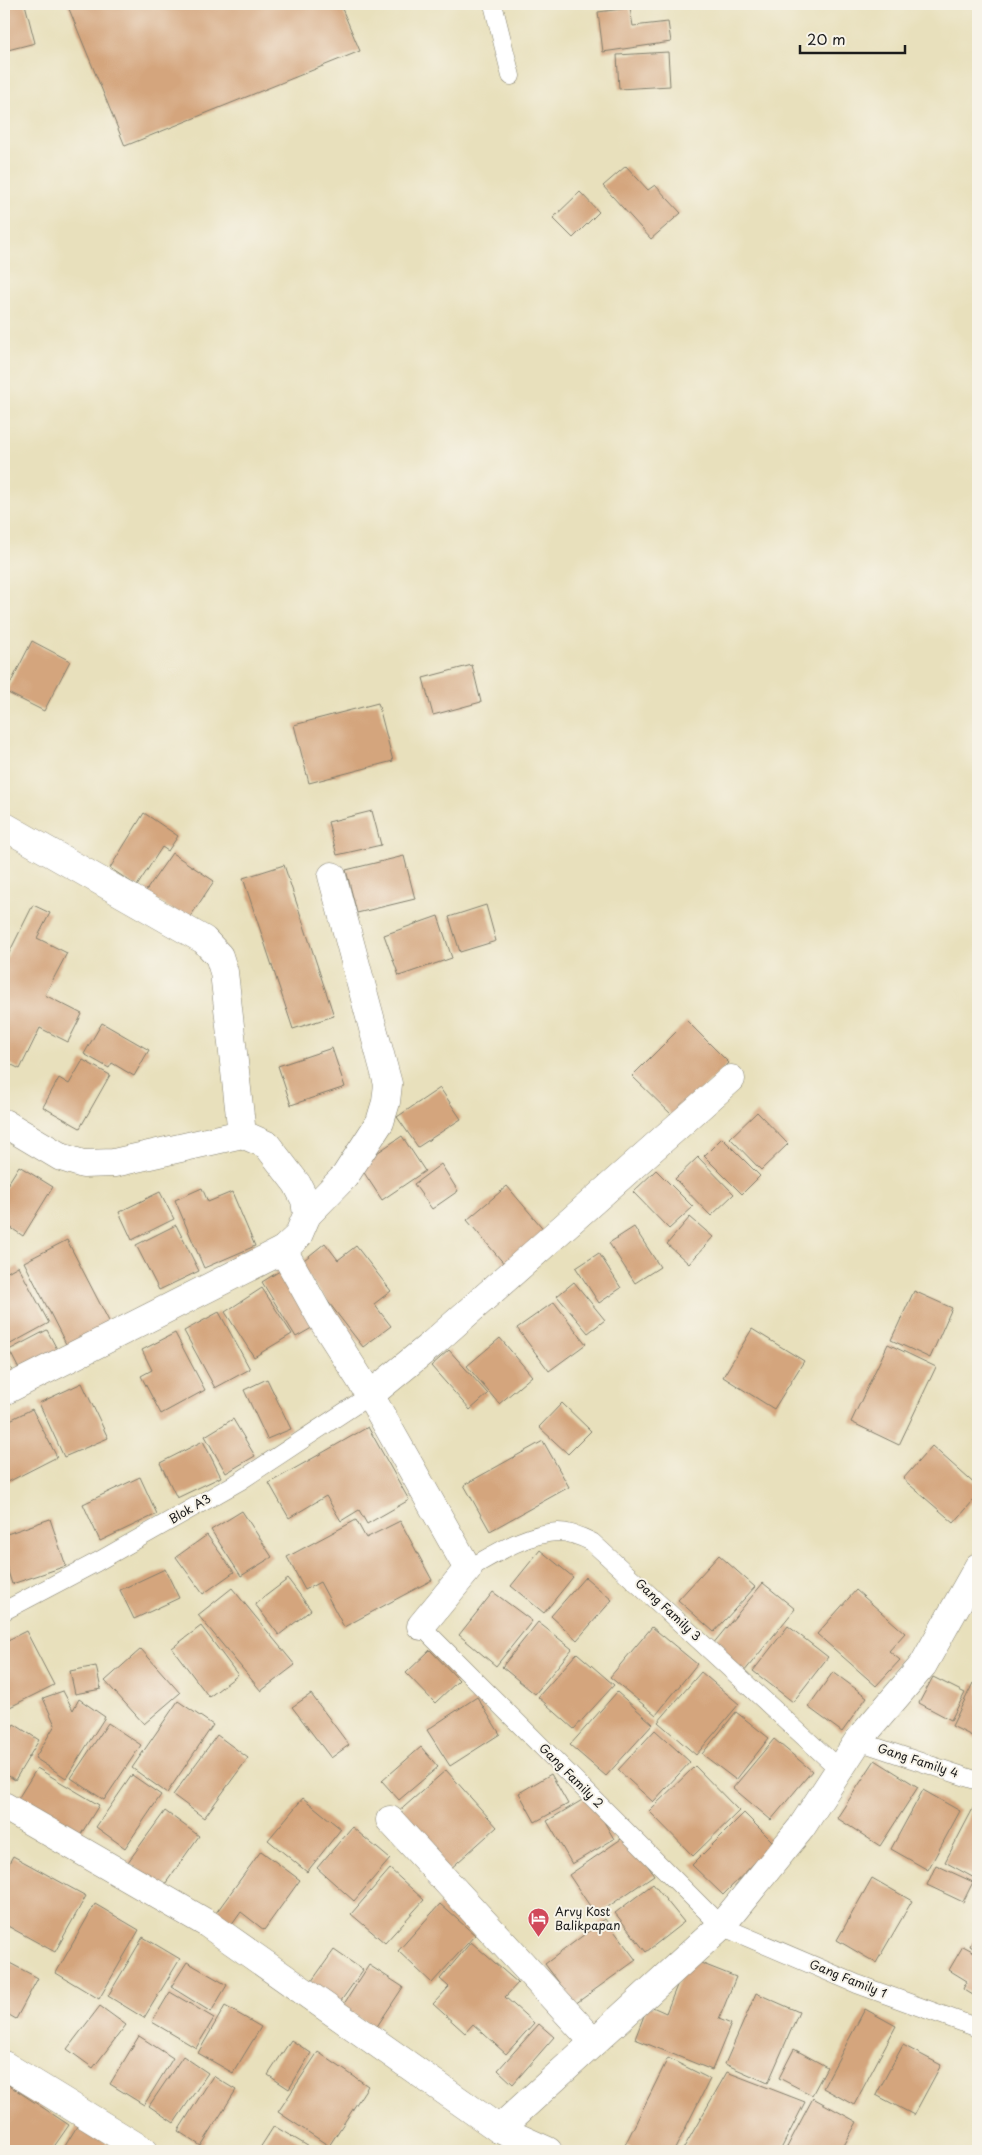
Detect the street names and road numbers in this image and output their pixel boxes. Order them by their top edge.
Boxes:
street label: Blok A3 [165,1489,214,1527]
street label: Gang Family 3 [632,1574,706,1645]
street label: Gang Family 4 [875,1738,961,1782]
street label: Gang Family 2 [535,1739,608,1812]
street label: Gang Family 1 [807,1954,890,2002]

